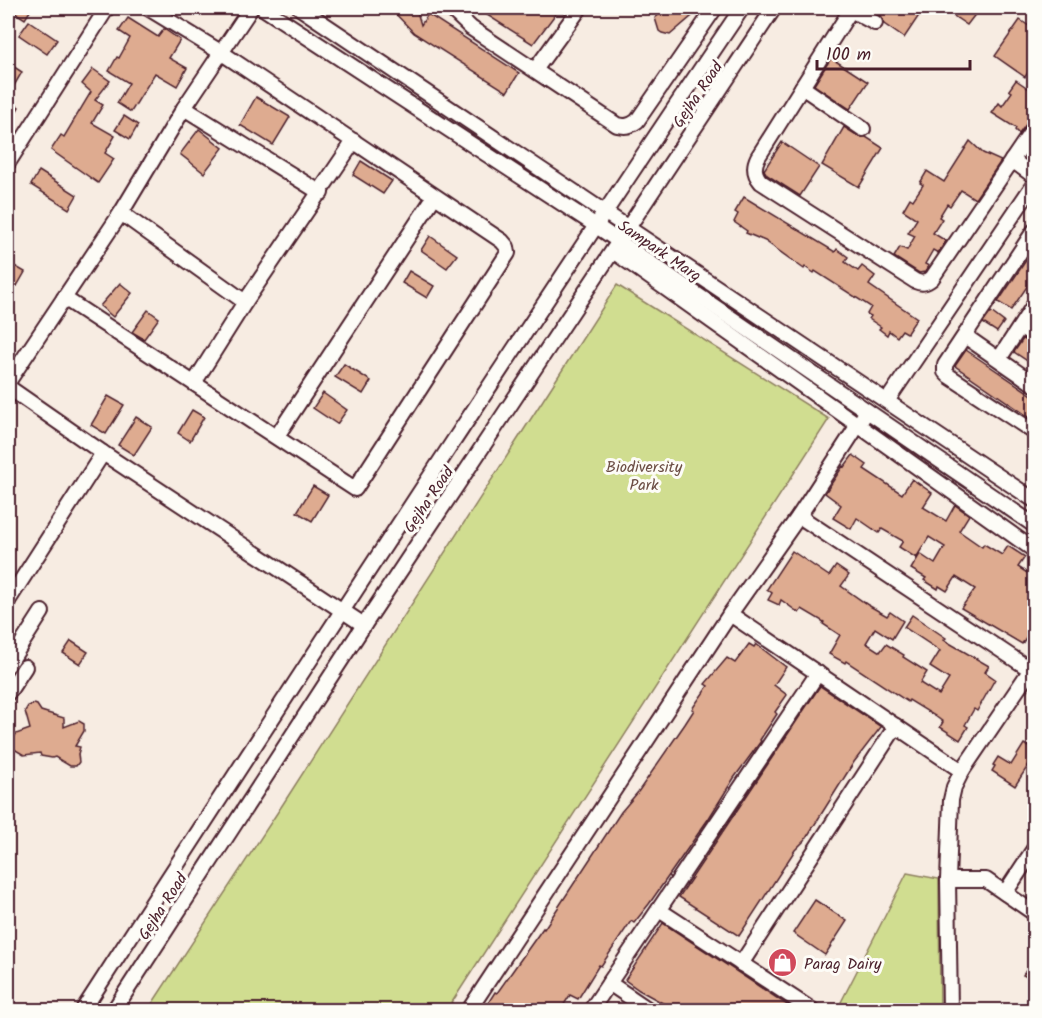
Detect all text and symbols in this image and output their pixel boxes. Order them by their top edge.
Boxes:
scale bar [817,33,970,71]
text: 100 m [826,41,871,70]
street label: Gejha Road [667,56,730,133]
street label: Sampark Marg [612,214,706,288]
park label: Biodiversity Park [606,455,683,498]
street label: Gejha Road [398,461,461,538]
street label: Gejha Road [132,867,195,945]
shop icon: Parag Dairy [767,947,799,979]
place label: Parag Dairy [804,952,882,977]

